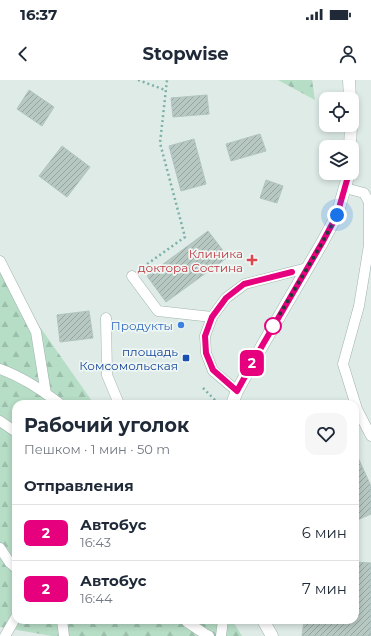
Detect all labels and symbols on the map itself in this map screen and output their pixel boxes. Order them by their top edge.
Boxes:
your location [327,205,347,225]
place label: Клиника доктора Состина [138,246,243,275]
marker: Клиника доктора Состина [246,254,258,266]
unlabelled marker [264,317,282,335]
place label: Продукты [111,318,173,333]
marker: Продукты [176,320,186,330]
place label: площадь Комсомольская [79,344,178,373]
line badge: 2 [239,350,265,376]
marker: площадь Комсомольская [181,353,191,363]

